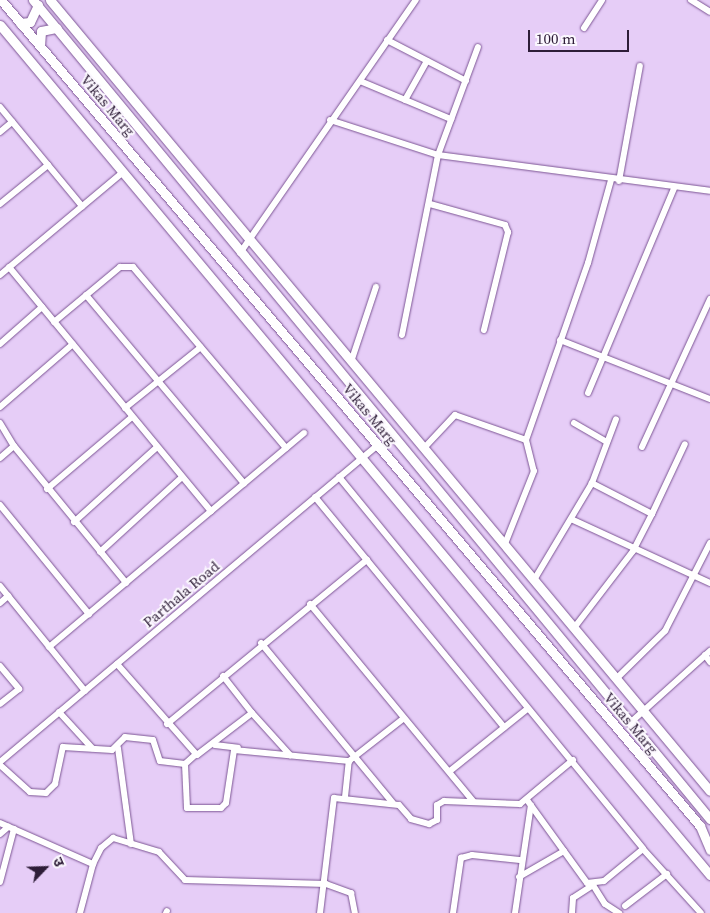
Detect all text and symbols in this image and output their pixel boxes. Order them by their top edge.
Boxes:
scale bar [530,20,631,52]
text: 100 m [536,28,576,49]
street label: Vikas Marg [77,71,139,139]
street label: Vikas Marg [339,380,401,448]
street label: Parthala Road [139,557,223,631]
street label: Vikas Marg [600,689,662,757]
north arrow [20,843,70,893]
text: उ [48,854,70,870]

